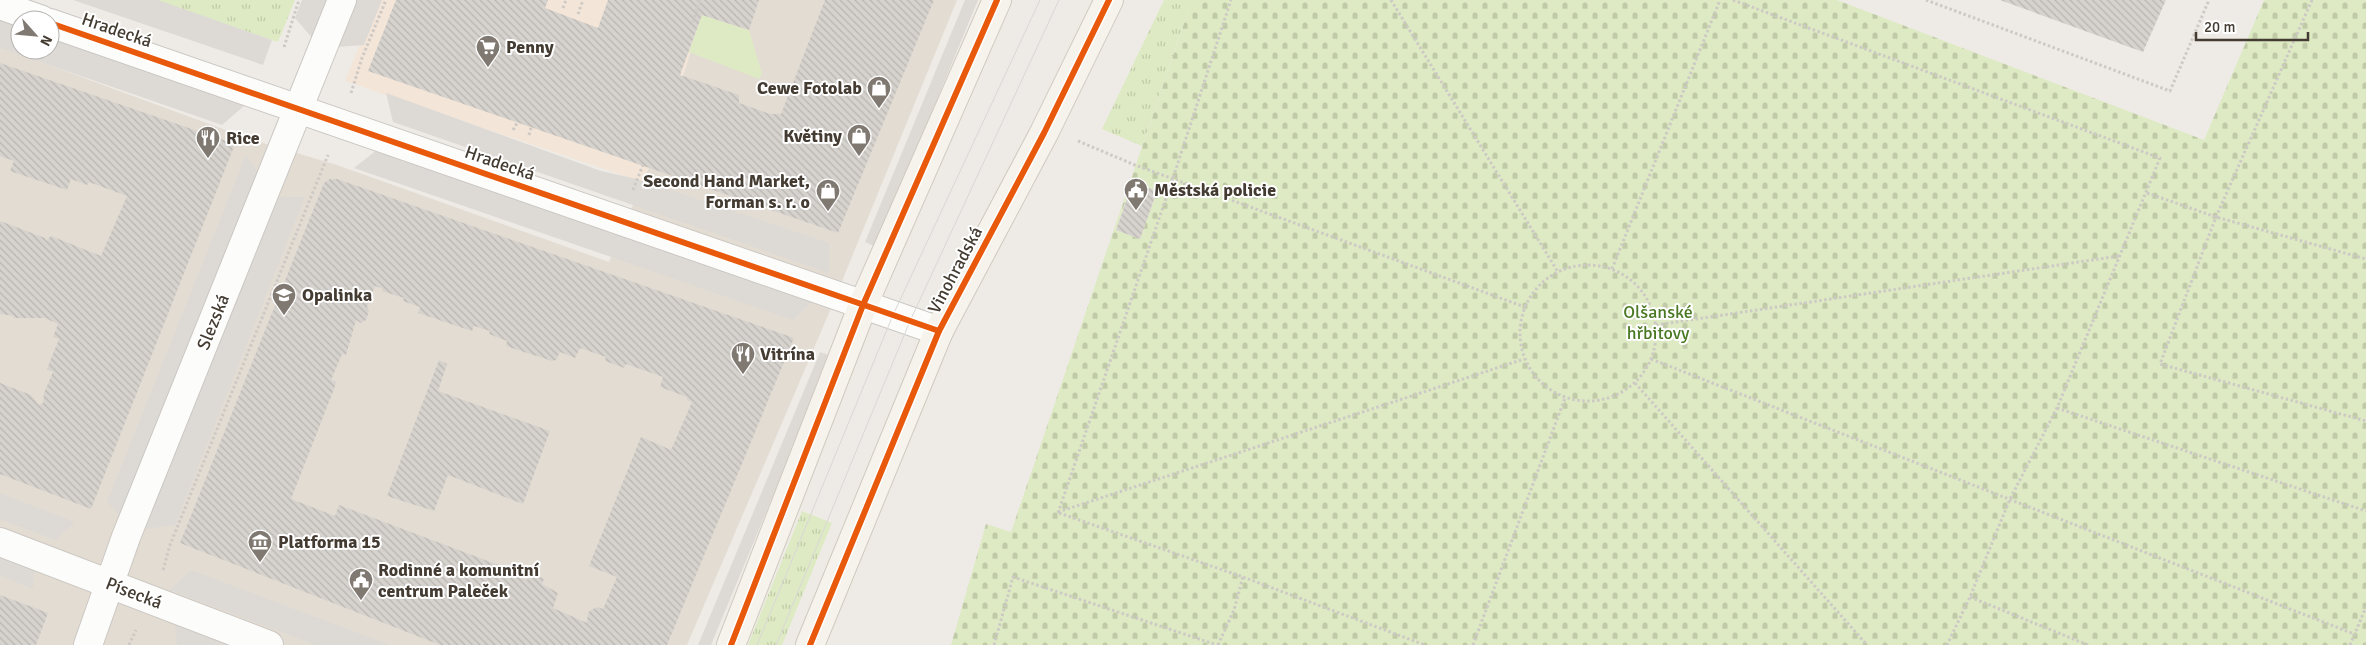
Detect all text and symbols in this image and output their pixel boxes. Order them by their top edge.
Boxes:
street label: Hradecká [79,8,155,52]
north arrow [10,10,60,60]
scale bar [2196,10,2308,42]
text: 20 m [2204,18,2235,36]
text: N [36,32,56,49]
supermarket icon: Penny [475,34,501,68]
place label: Penny [506,36,554,58]
shop icon: Cewe Fotolab [866,75,892,109]
place label: Cewe Fotolab [757,77,862,99]
shop icon: Květiny [846,123,872,157]
restaurant icon: Rice [195,125,221,159]
place label: Květiny [783,125,842,147]
place label: Rice [226,127,260,149]
street label: Hradecká [462,141,538,185]
place label: Second Hand Market, Forman s. r. o [643,170,810,213]
public building icon: Městská policie [1123,177,1149,211]
shop icon: Second Hand Market, Forman s. r. o [815,178,841,212]
place label: Městská policie [1154,179,1276,201]
street label: Vinohradská [923,223,987,317]
school or university icon: Opalinka [271,282,297,316]
place label: Opalinka [302,284,372,306]
street label: Slezská [192,291,234,353]
park label: Olšanské hřbitovy [1623,301,1693,344]
restaurant icon: Vitrína [730,341,756,375]
place label: Vitrína [760,343,815,365]
museum icon: Platforma 15 [247,529,273,563]
place label: Platforma 15 [278,531,381,553]
place label: Rodinné a komunitní centrum Paleček [378,559,540,602]
public building icon: Rodinné a komunitní centrum Paleček [348,567,374,601]
street label: Písecká [103,572,165,614]

